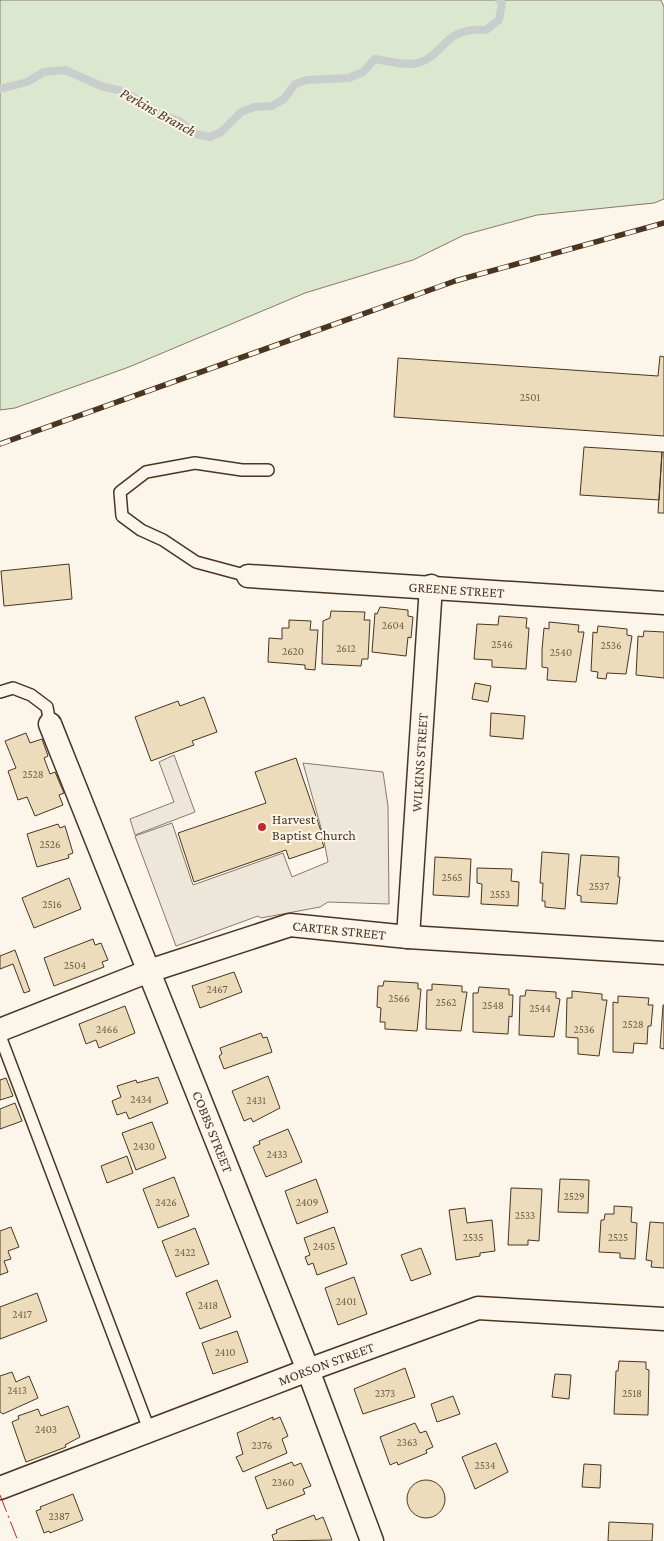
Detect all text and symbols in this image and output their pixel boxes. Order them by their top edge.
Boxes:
water label: Perkins Branch [117,85,199,139]
house number: 2501 [520,391,540,403]
street label: GREENE STREET [408,578,505,601]
house number: 2604 [382,619,405,631]
house number: 2546 [491,638,513,650]
house number: 2536 [600,639,622,651]
house number: 2612 [336,642,356,654]
house number: 2620 [282,645,304,657]
house number: 2540 [550,646,572,658]
street label: WILKINS STREET [408,712,431,813]
house number: 2528 [22,768,44,780]
place label: Harvest Baptist Church [272,811,356,843]
marker: Harvest Baptist Church [256,821,268,833]
house number: 2526 [40,838,61,850]
house number: 2565 [441,871,463,883]
house number: 2537 [589,880,609,892]
house number: 2553 [490,888,510,900]
house number: 2516 [42,898,62,910]
street label: CARTER STREET [292,917,387,943]
house number: 2504 [64,959,87,971]
house number: 2467 [206,983,228,995]
house number: 2566 [388,992,410,1004]
house number: 2562 [435,996,457,1008]
house number: 2548 [482,999,504,1011]
house number: 2544 [529,1002,551,1014]
house number: 2528 [622,1018,644,1030]
house number: 2466 [96,1023,118,1035]
house number: 2536 [573,1023,595,1035]
street label: COBBS STREET [189,1088,236,1175]
house number: 2434 [130,1093,152,1105]
house number: 2431 [246,1094,266,1106]
house number: 2430 [133,1140,155,1152]
house number: 2433 [266,1148,288,1160]
house number: 2529 [564,1190,585,1202]
house number: 2426 [155,1196,177,1208]
house number: 2409 [296,1196,318,1208]
house number: 2533 [515,1209,535,1221]
house number: 2535 [463,1231,483,1243]
house number: 2525 [608,1231,628,1243]
house number: 2405 [313,1240,335,1252]
house number: 2422 [174,1246,196,1258]
house number: 2401 [336,1295,357,1307]
house number: 2418 [198,1299,218,1311]
house number: 2417 [12,1308,32,1320]
street label: MORSON STREET [276,1338,377,1389]
house number: 2410 [215,1346,235,1358]
house number: 2413 [7,1384,27,1396]
house number: 2373 [375,1387,395,1399]
house number: 2518 [622,1387,642,1399]
house number: 2403 [35,1423,57,1435]
house number: 2363 [397,1436,417,1448]
house number: 2376 [252,1439,272,1451]
house number: 2534 [474,1459,496,1471]
house number: 2360 [272,1476,294,1488]
house number: 2387 [49,1510,69,1522]

